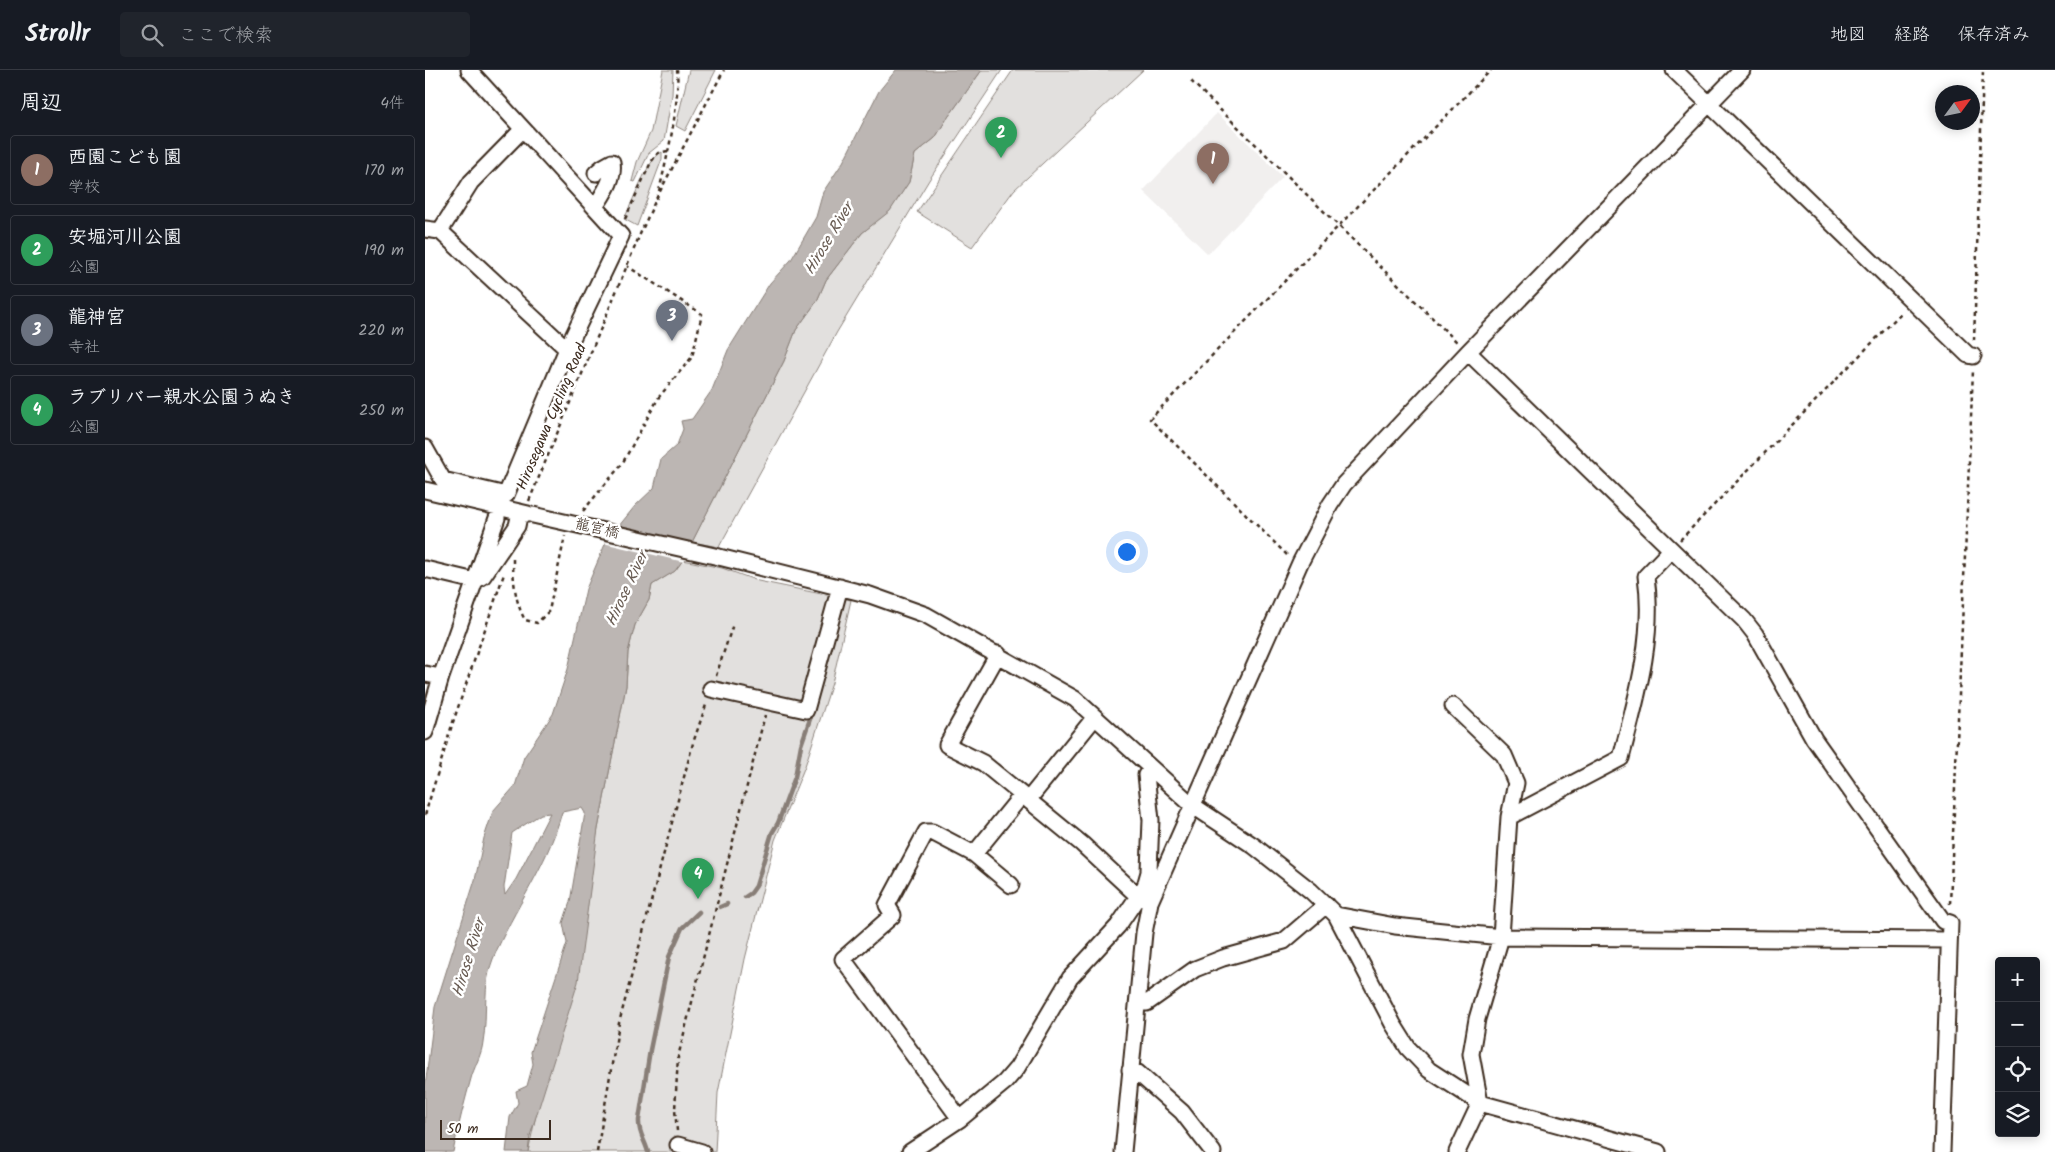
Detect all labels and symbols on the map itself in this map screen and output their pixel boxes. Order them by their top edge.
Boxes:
north arrow [1935,85,1980,130]
pin: 2 [985,117,1017,158]
pin: 1 [1197,143,1229,184]
water label: Hirose River [798,195,862,280]
pin: 3 [656,300,688,341]
street label: Hirosegawa Cycling Road [510,340,594,494]
street label: 龍宮橋 [572,512,622,546]
your location [1114,539,1140,565]
water label: Hirose River [599,544,657,630]
pin: 4 [682,858,714,899]
water label: Hirose River [445,913,494,1000]
scale bar [440,1117,551,1140]

